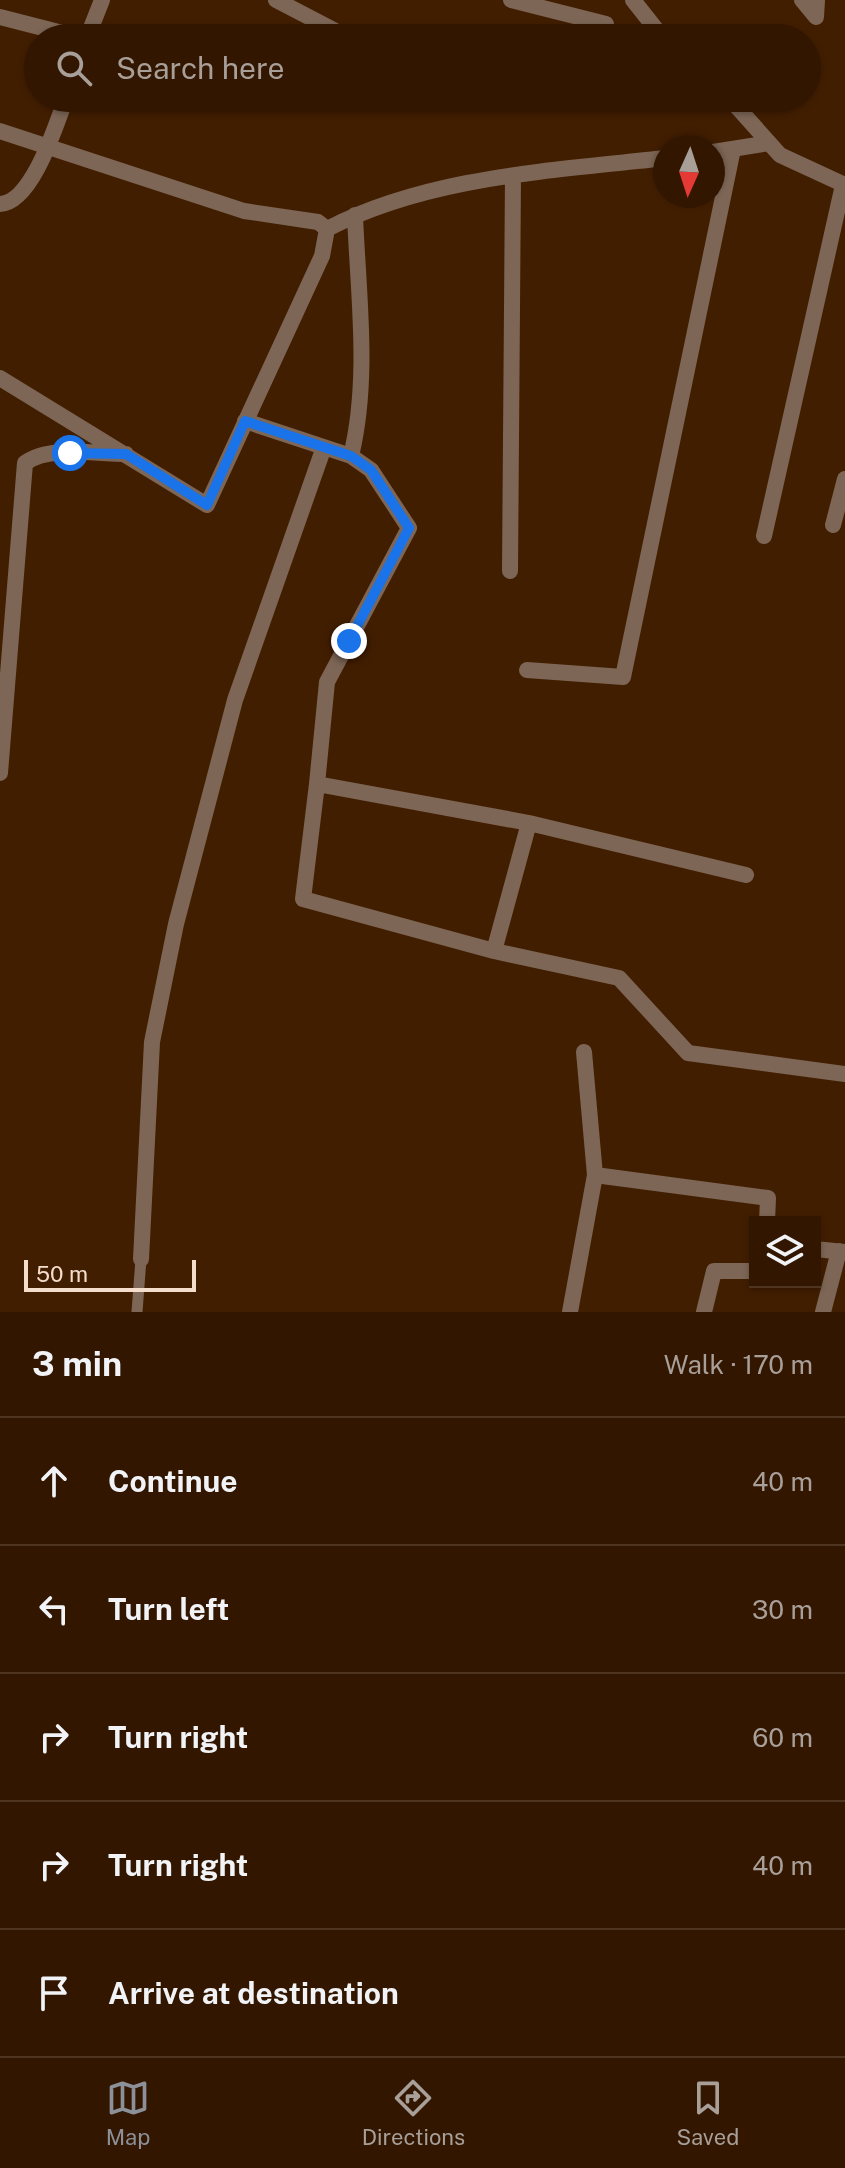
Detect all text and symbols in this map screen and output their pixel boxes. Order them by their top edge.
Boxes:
search box [24,24,821,112]
icon: search [52,46,96,90]
text: Search here [116,50,284,86]
north arrow [653,136,725,208]
route start [52,435,88,471]
route end [331,623,367,659]
map controls [749,1216,821,1288]
button: layers [749,1216,821,1288]
scale bar [24,1256,196,1292]
text: 50 m [36,1261,88,1287]
text: 3 min [32,1344,122,1384]
text: Walk · 170 m [664,1349,813,1380]
icon: ahead [32,1459,76,1503]
text: Continue [108,1463,238,1499]
text: 40 m [752,1466,813,1497]
icon: left [32,1587,76,1631]
text: Turn left [108,1591,229,1627]
text: 30 m [752,1594,813,1625]
icon: right [32,1715,76,1759]
text: Turn right [108,1719,248,1755]
text: 60 m [752,1722,813,1753]
icon: right [32,1843,76,1887]
text: Turn right [108,1847,248,1883]
text: 40 m [752,1850,813,1881]
icon: arrive [32,1971,76,2015]
text: Arrive at destination [108,1975,399,2011]
tab: Map [106,2076,150,2150]
tab: Directions [362,2076,465,2150]
tab: Saved [676,2076,739,2150]

